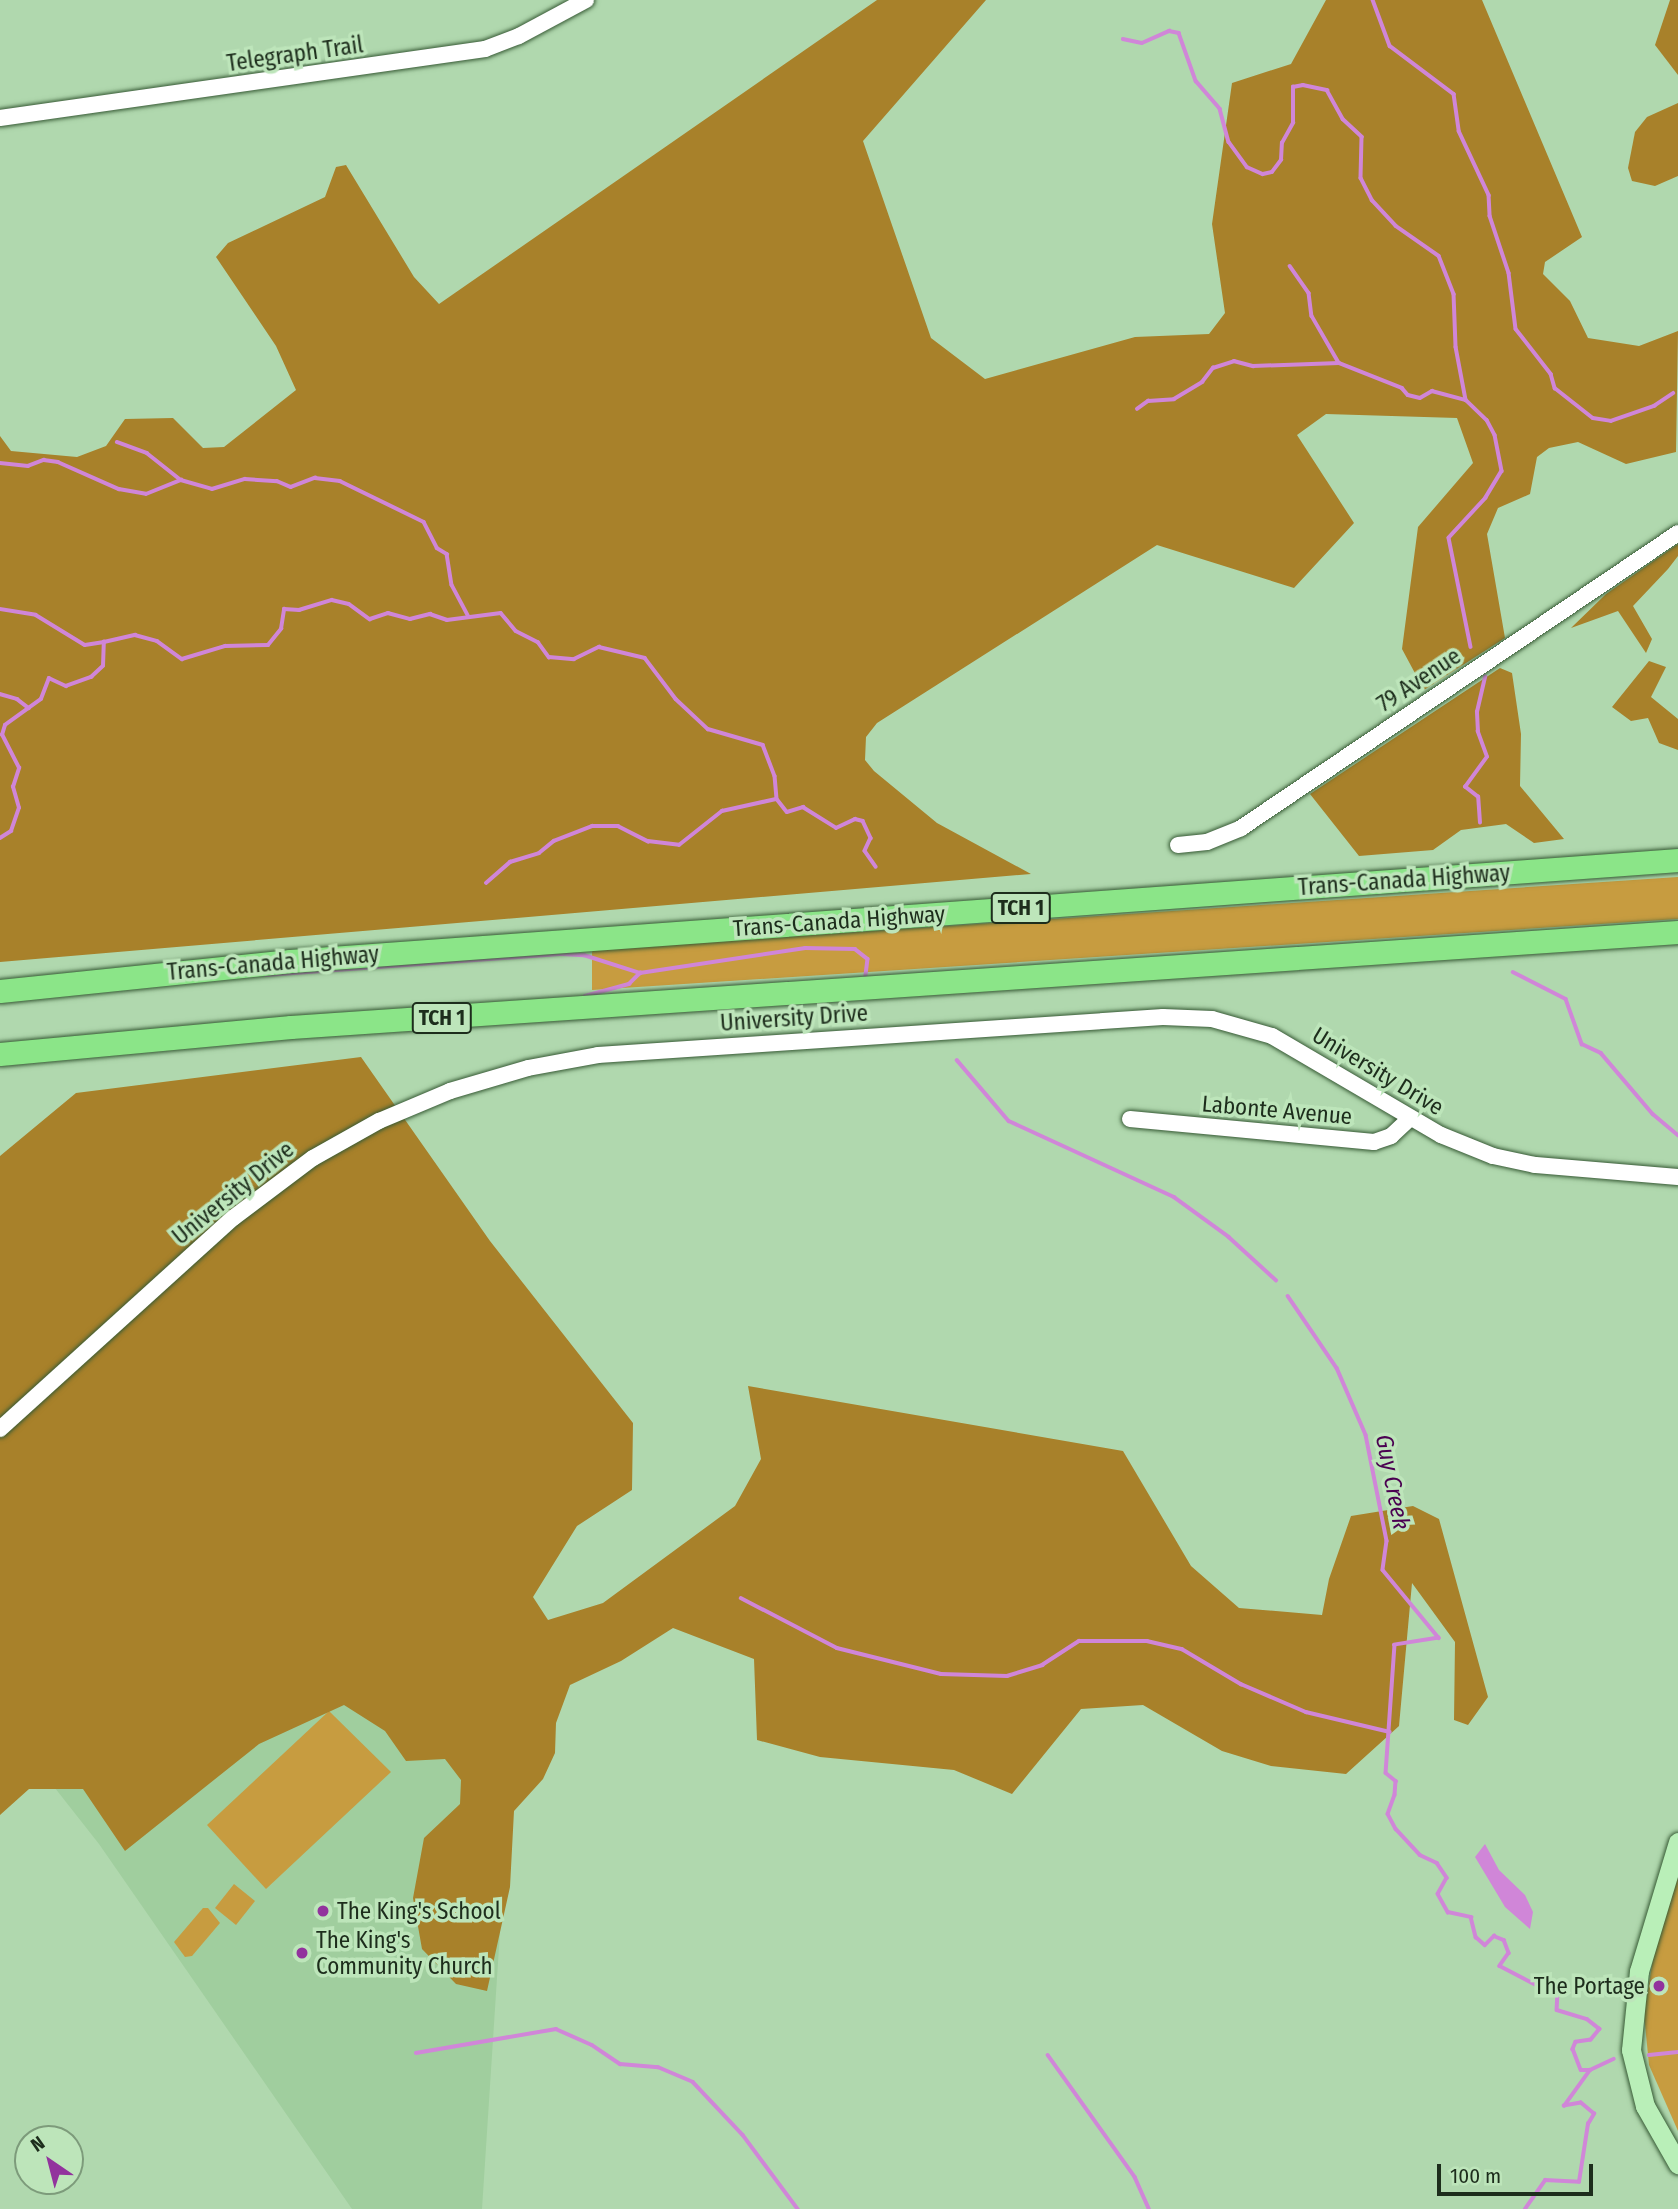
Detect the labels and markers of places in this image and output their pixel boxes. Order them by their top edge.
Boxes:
place label: The King's School [337,1897,501,1925]
marker: The King's School [315,1903,331,1919]
place label: The King's Community Church [316,1926,493,1980]
marker: The King's Community Church [294,1945,310,1961]
place label: The Portage [1534,1972,1645,2000]
marker: The Portage [1651,1978,1667,1994]

